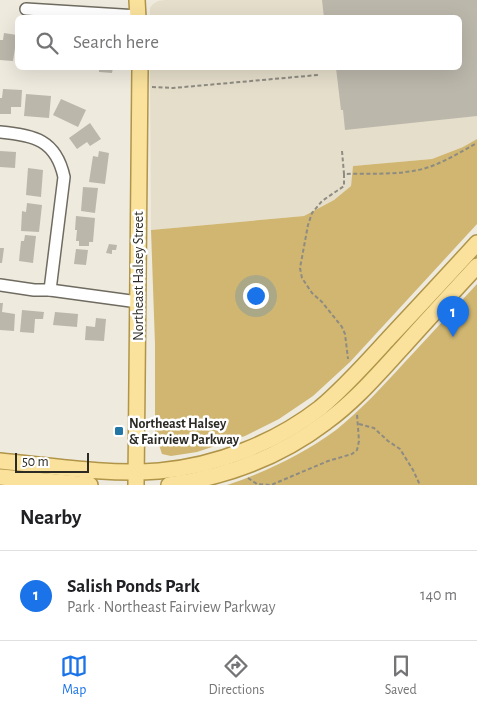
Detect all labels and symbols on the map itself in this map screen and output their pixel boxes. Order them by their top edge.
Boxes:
street label: Northeast Halsey Street [132,211,146,341]
your location [243,283,269,309]
pin: 1 [437,296,469,337]
place label: Northeast Halsey & Fairview Parkway [129,417,240,447]
marker: Northeast Halsey & Fairview Parkway [113,425,125,437]
scale bar [15,450,89,473]

